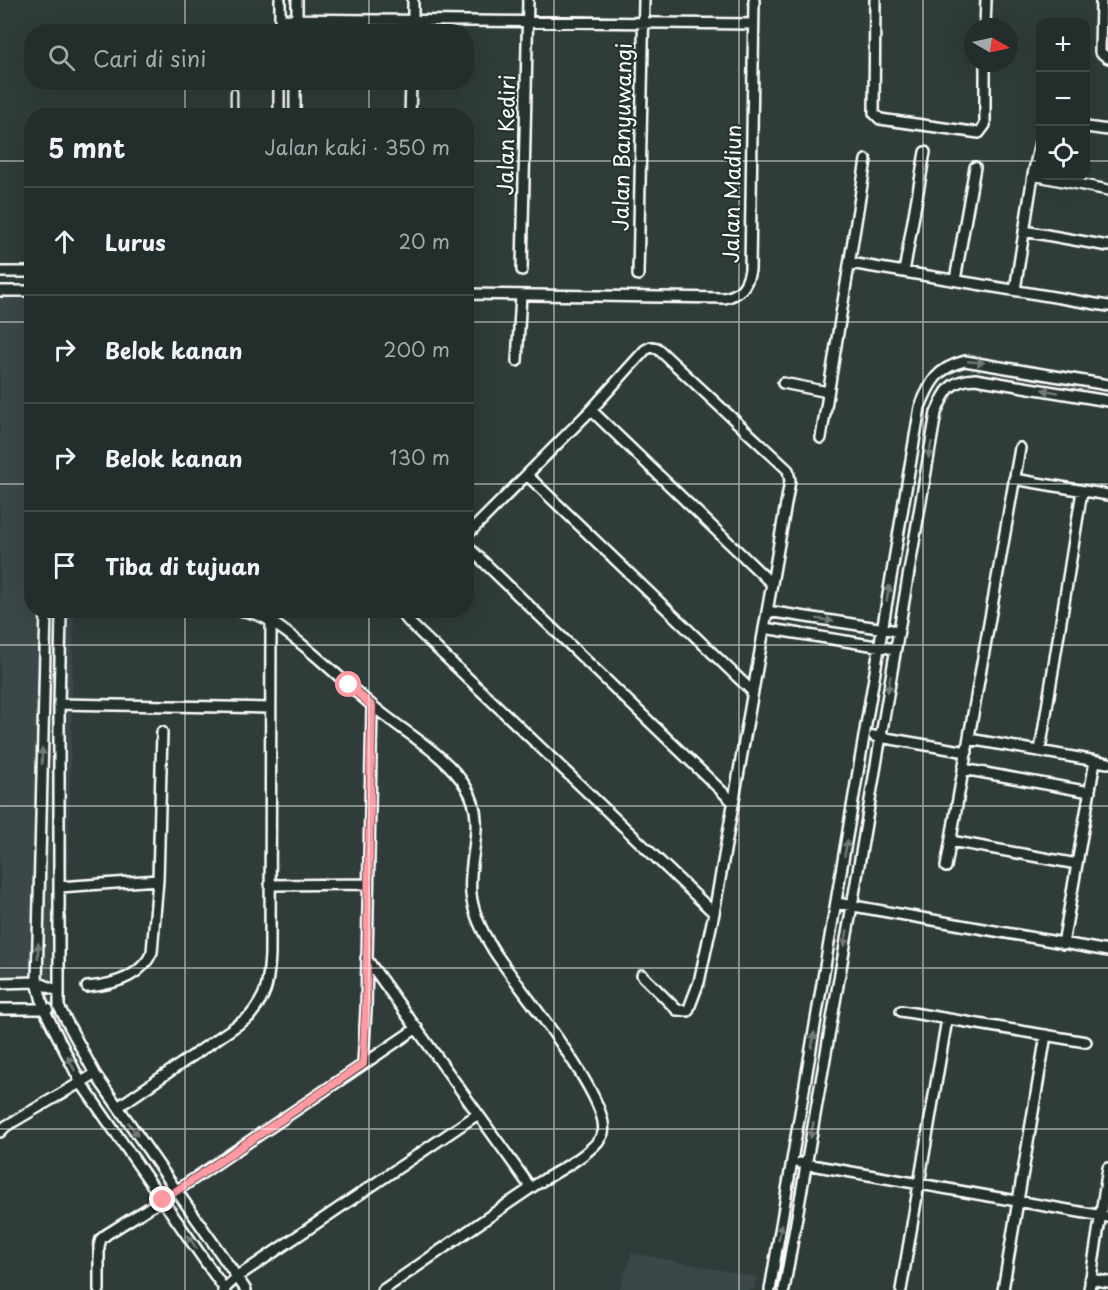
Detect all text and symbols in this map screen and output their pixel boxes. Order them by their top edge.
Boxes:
north arrow [964,18,1018,72]
map controls [1036,18,1090,180]
button: + [1036,18,1090,72]
search box [24,24,474,90]
icon: search [45,41,78,74]
text: Cari di sini [93,41,206,74]
street label: Jalan Banyuwangi [603,43,639,231]
button: − [1036,72,1090,126]
street label: Jalan Kediri [488,74,522,196]
street label: Jalan Madiun [714,125,748,263]
button: locate [1036,126,1090,180]
text: 5 mnt [48,128,125,167]
text: Jalan kaki · 350 m [265,132,450,162]
icon: ahead [48,225,81,258]
text: Lurus [105,225,166,258]
text: 20 m [398,226,450,256]
icon: right [48,333,81,366]
text: Belok kanan [105,333,242,366]
text: 200 m [383,334,450,364]
one-way arrow [966,357,985,367]
one-way arrow [1041,386,1060,395]
icon: right [48,441,81,474]
text: Belok kanan [105,441,242,474]
one-way arrow [925,441,934,460]
text: 130 m [390,442,450,472]
icon: arrive [48,549,81,582]
text: Tiba di tujuan [105,549,260,582]
one-way arrow [884,584,893,603]
one-way arrow [815,615,834,624]
route start [335,671,361,697]
one-way arrow [884,674,893,693]
one-way arrow [37,747,47,766]
one-way arrow [842,838,851,857]
one-way arrow [842,929,851,948]
one-way arrow [33,942,43,961]
one-way arrow [809,1030,818,1049]
one-way arrow [67,1055,76,1072]
one-way arrow [127,1120,139,1136]
one-way arrow [807,1121,816,1140]
route end [149,1186,175,1212]
one-way arrow [776,1223,785,1242]
one-way arrow [187,1234,198,1250]

